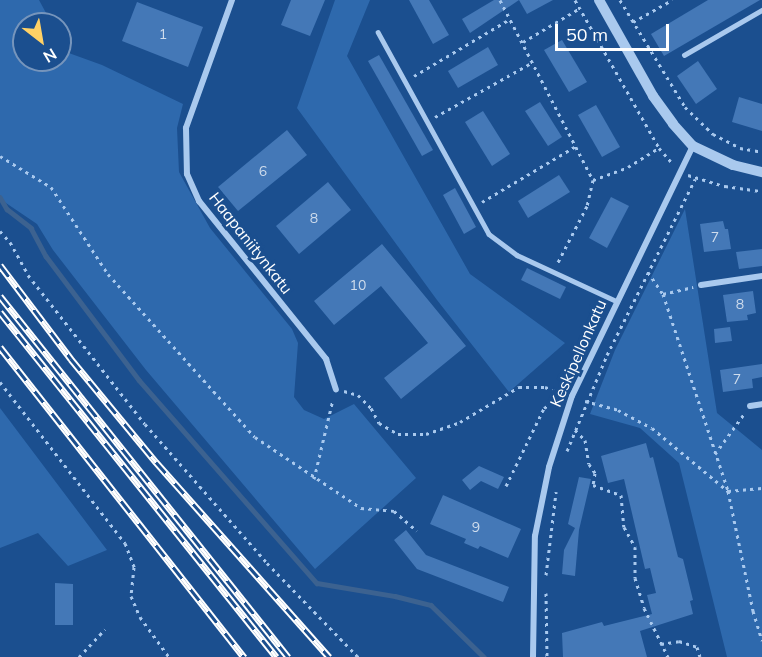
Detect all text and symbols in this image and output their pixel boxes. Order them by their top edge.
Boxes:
north arrow [12,12,72,72]
scale bar [558,12,672,50]
text: 50 m [566,23,608,46]
house number: 1 [159,26,167,42]
text: N [40,44,61,67]
house number: 6 [259,163,267,179]
street label: Haapaniitynkatu [205,188,297,298]
house number: 8 [310,210,318,226]
house number: 7 [711,229,719,245]
house number: 10 [350,277,366,293]
street label: Keskipellonkatu [546,296,610,410]
house number: 8 [736,296,744,312]
house number: 7 [733,371,741,387]
house number: 9 [472,519,480,535]

